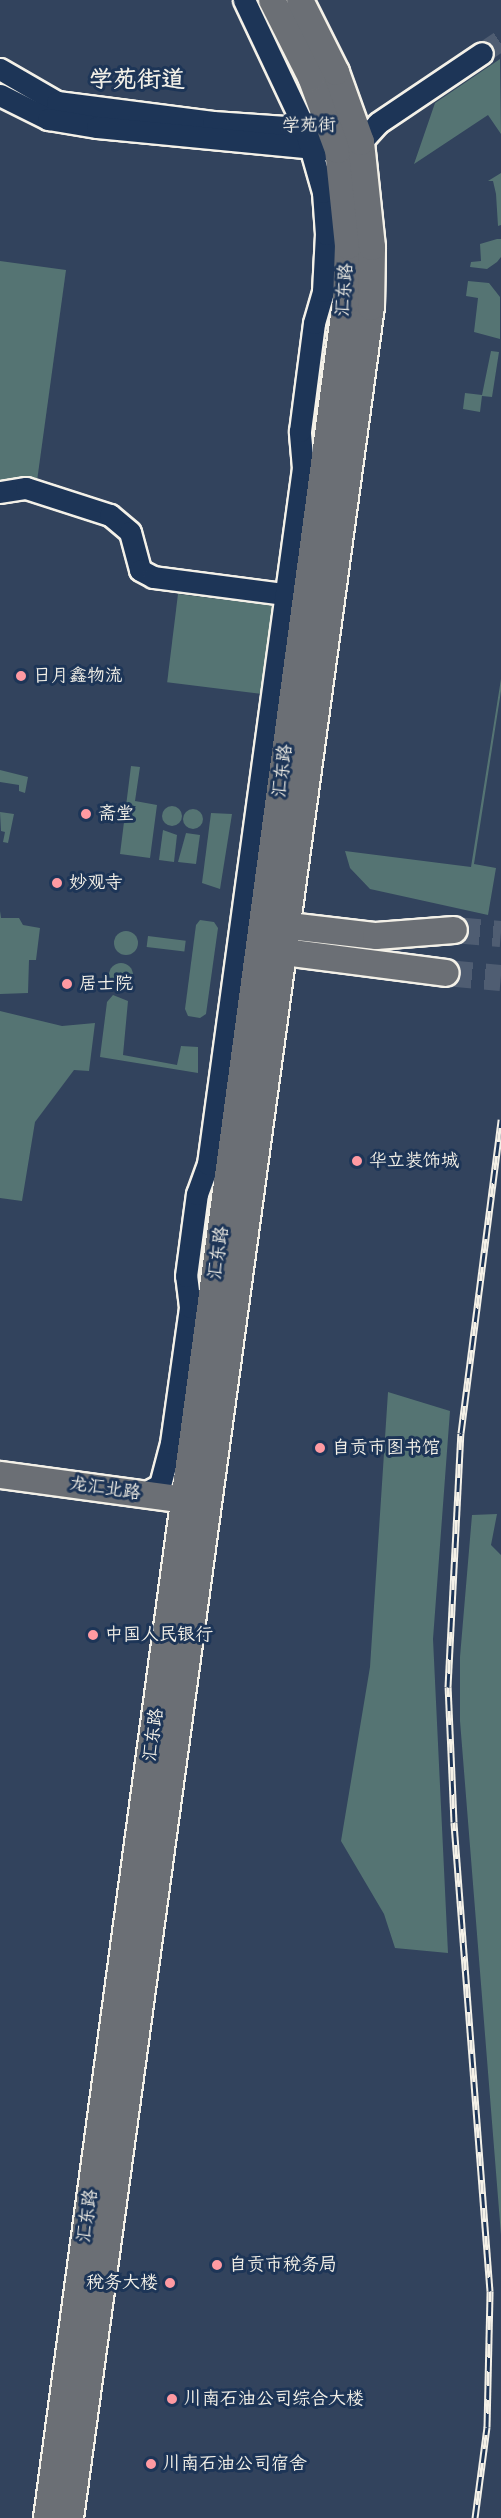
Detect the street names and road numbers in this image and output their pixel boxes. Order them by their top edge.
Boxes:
street label: 学苑街 [282,115,336,137]
street label: 汇东路 [332,262,358,318]
street label: 汇东路 [269,743,297,799]
street label: 汇东路 [205,1225,233,1281]
street label: 龙汇北路 [68,1473,142,1505]
street label: 汇东路 [140,1707,168,1763]
street label: 汇东路 [74,2188,102,2244]

